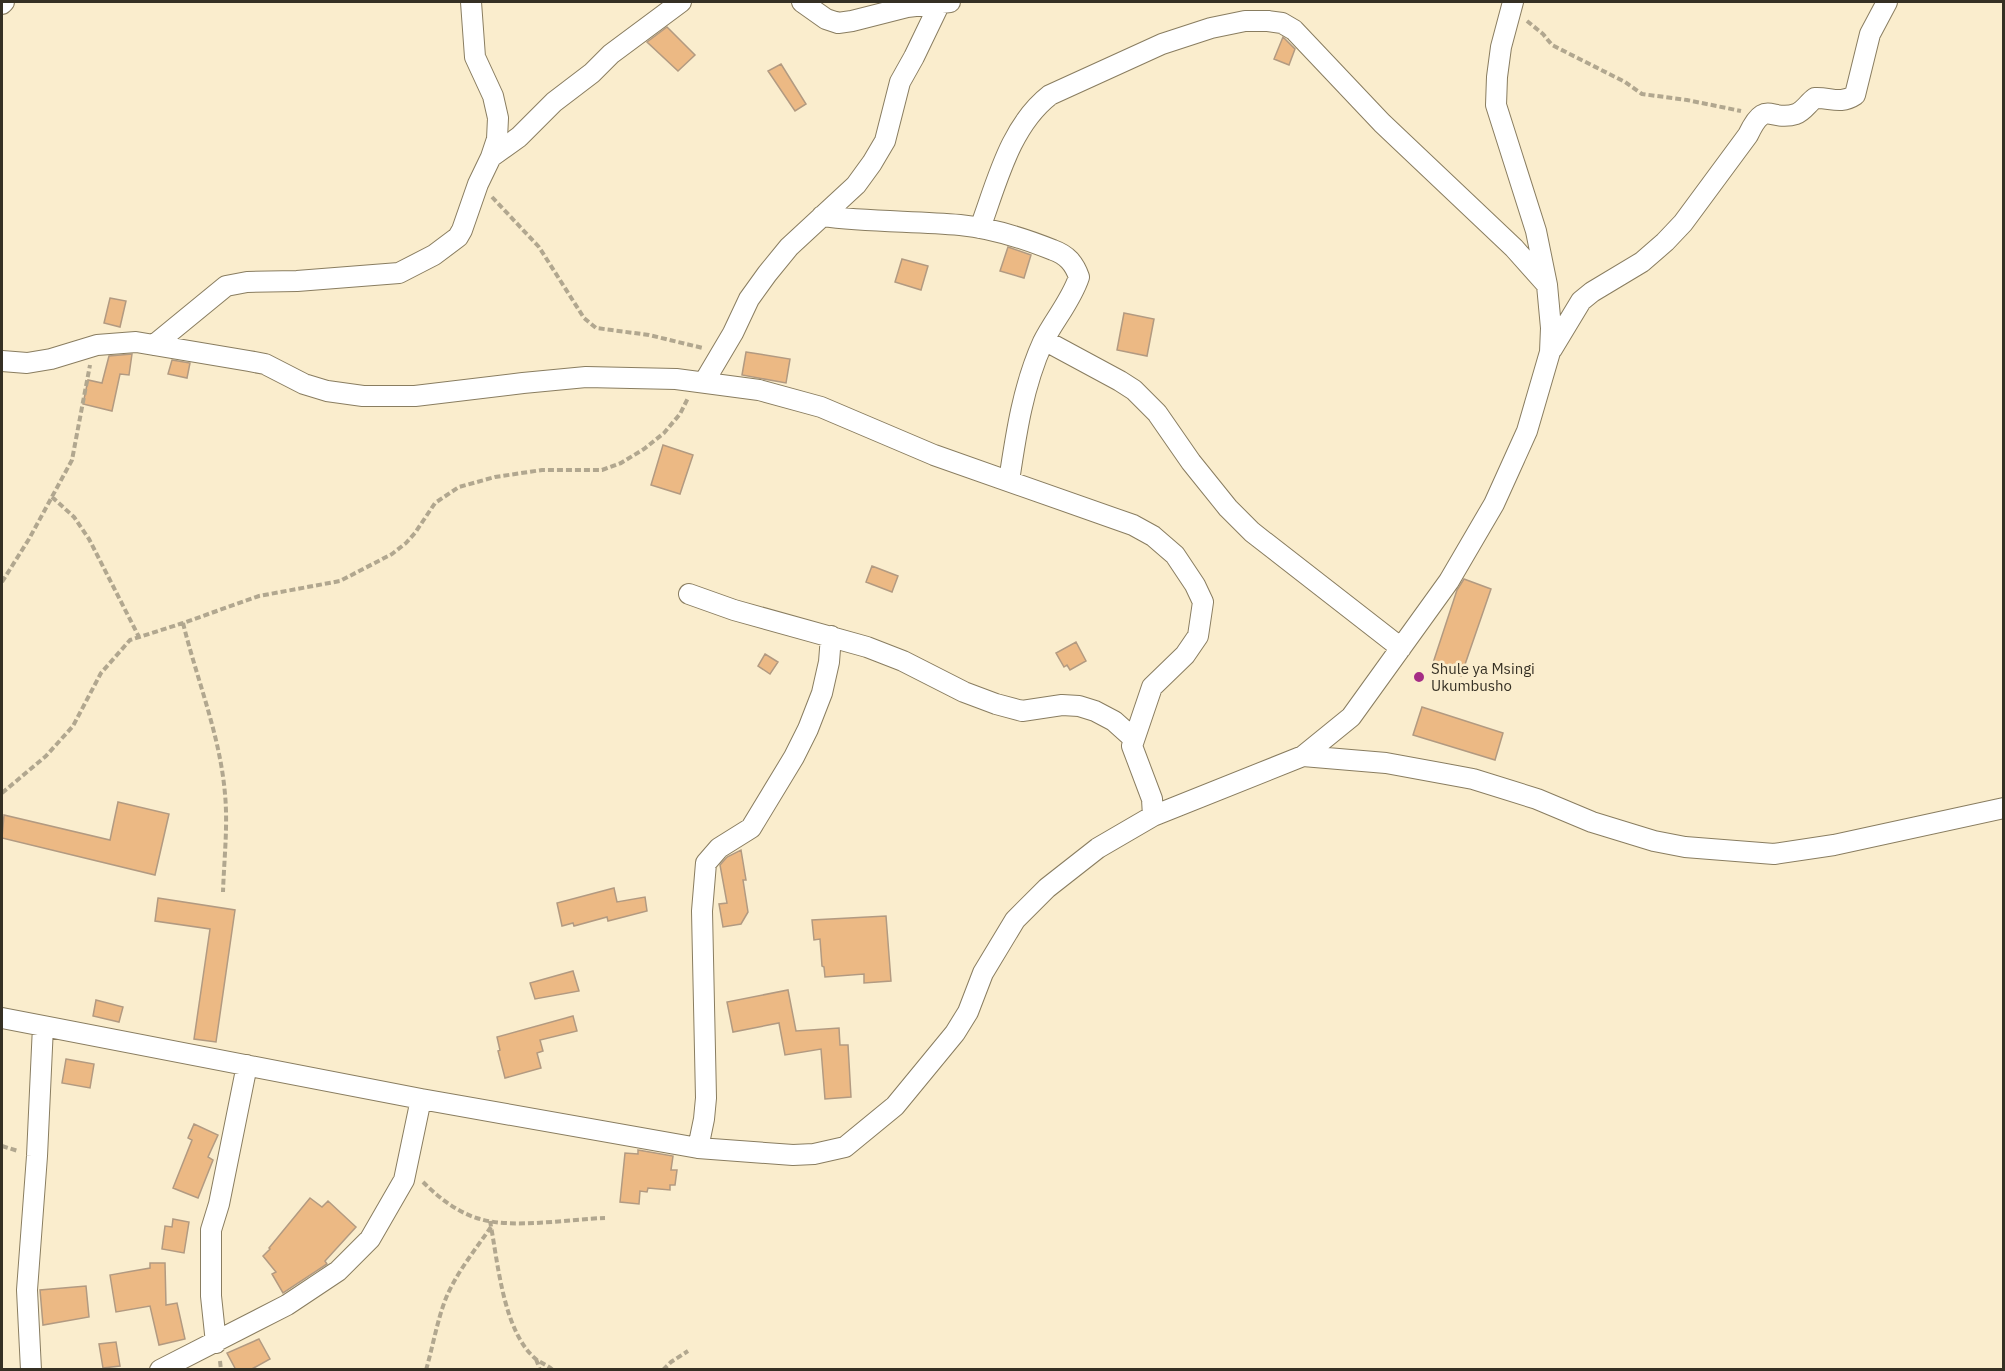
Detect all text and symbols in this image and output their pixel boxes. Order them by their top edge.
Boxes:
place label: Shule ya Msingi Ukumbusho [1431,659,1535,695]
marker: Shule ya Msingi Ukumbusho [1412,670,1426,684]

